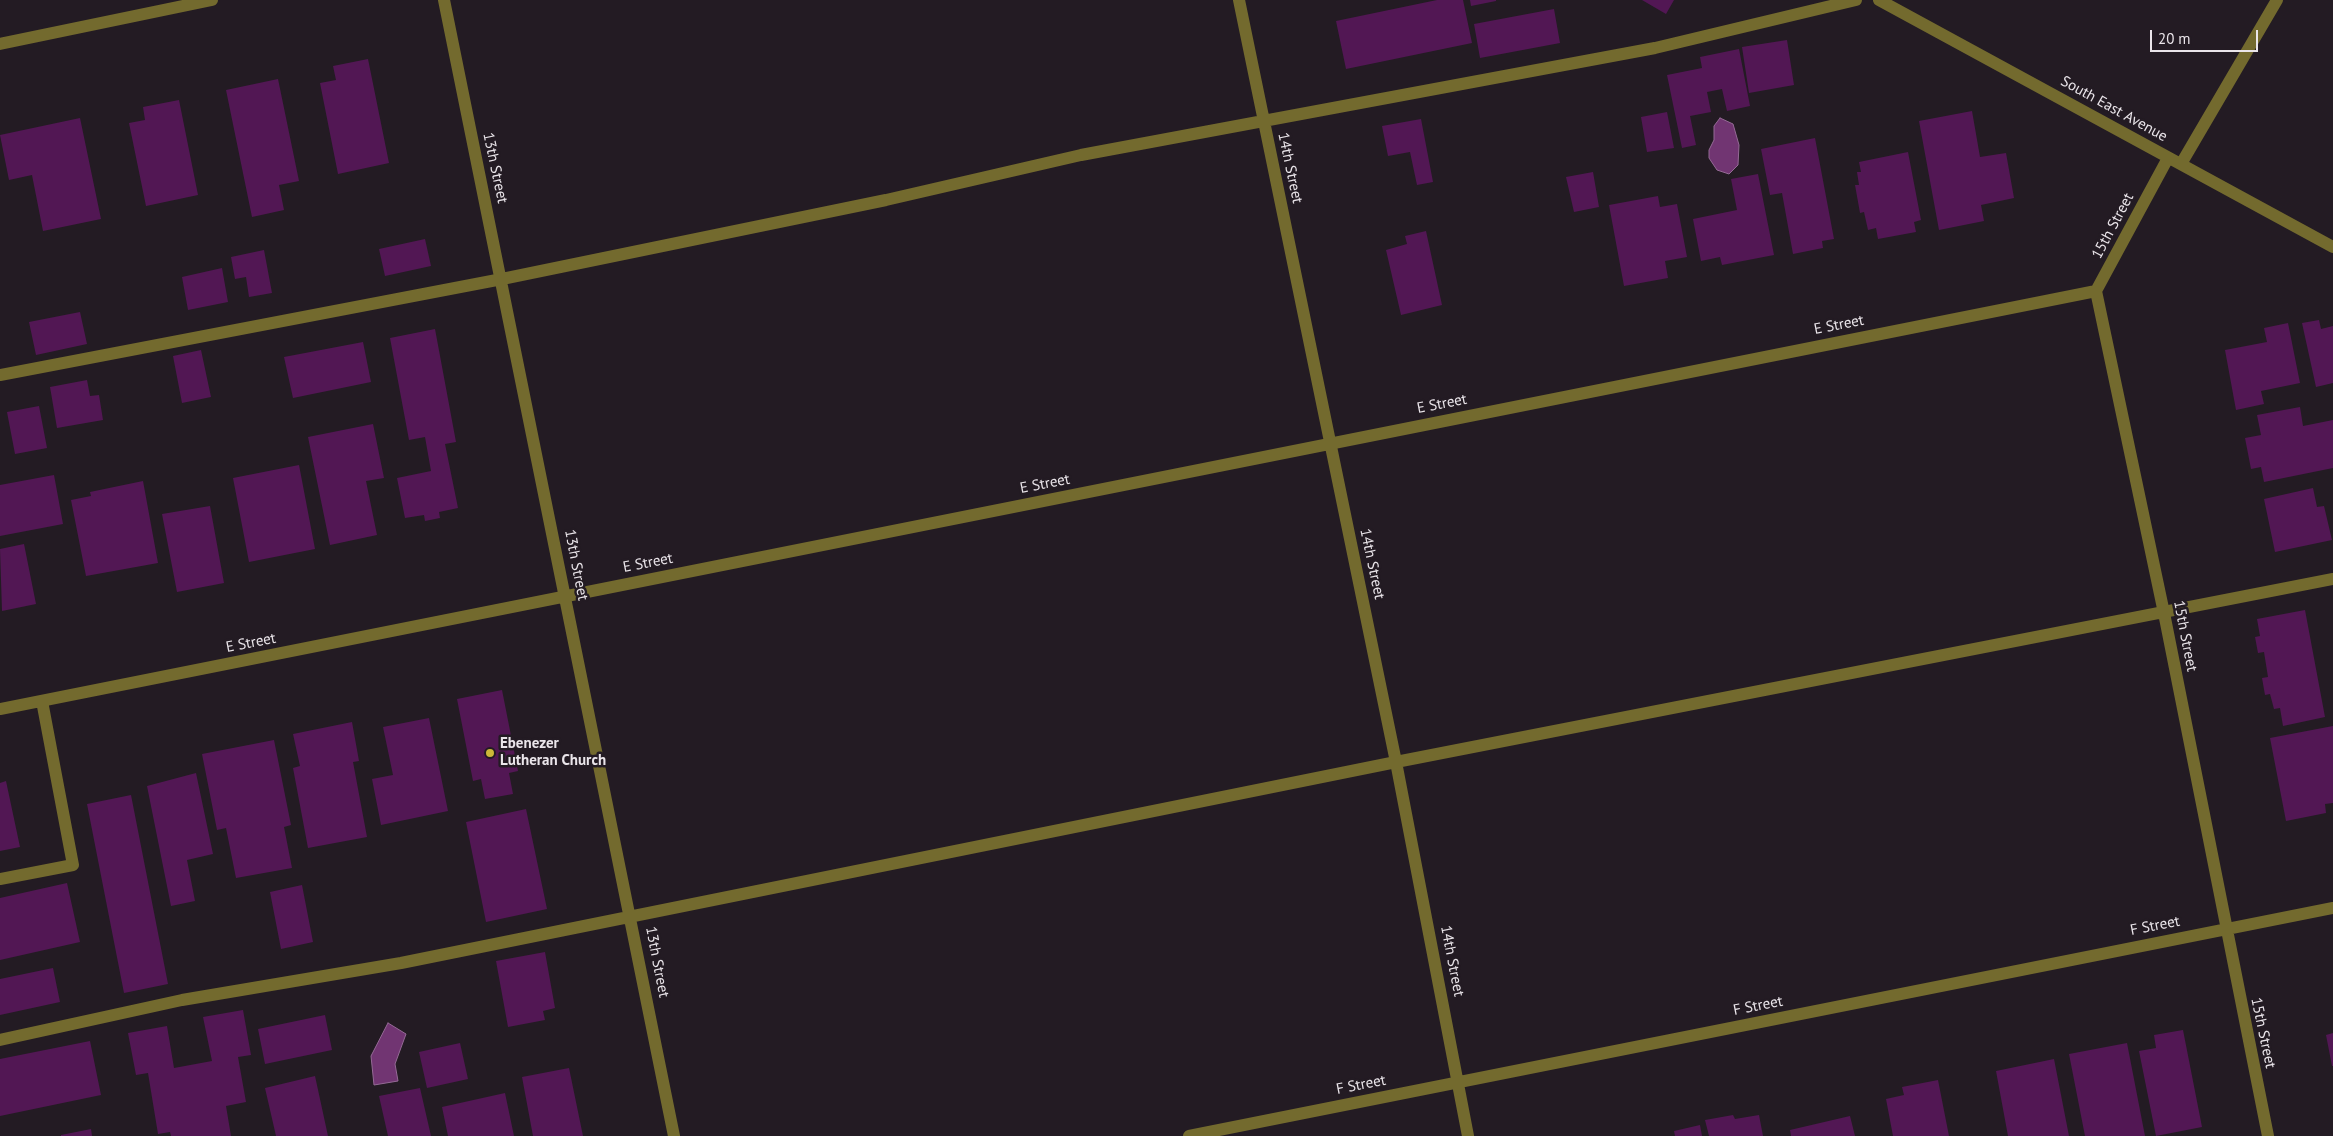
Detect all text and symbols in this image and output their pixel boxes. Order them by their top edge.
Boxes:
scale bar [2153,20,2260,52]
text: 20 m [2158,29,2191,48]
street label: South East Avenue [2058,72,2170,146]
street label: 13th Street [479,131,511,205]
street label: 14th Street [1274,131,1306,205]
street label: 15th Street [2088,190,2138,262]
street label: E Street [1813,311,1865,339]
street label: E Street [1416,390,1468,418]
street label: E Street [1019,470,1071,498]
street label: 14th Street [1356,527,1388,601]
street label: 13th Street [560,528,592,602]
street label: E Street [622,549,674,577]
street label: 15th Street [2169,599,2201,673]
street label: E Street [225,629,277,657]
place label: Ebenezer Lutheran Church [500,735,606,770]
marker: Ebenezer Lutheran Church [484,747,496,759]
street label: F Street [2129,912,2181,940]
street label: 14th Street [1436,924,1468,998]
street label: 13th Street [641,925,673,999]
street label: F Street [1732,992,1784,1020]
street label: 15th Street [2247,996,2279,1070]
street label: F Street [1335,1071,1387,1099]

